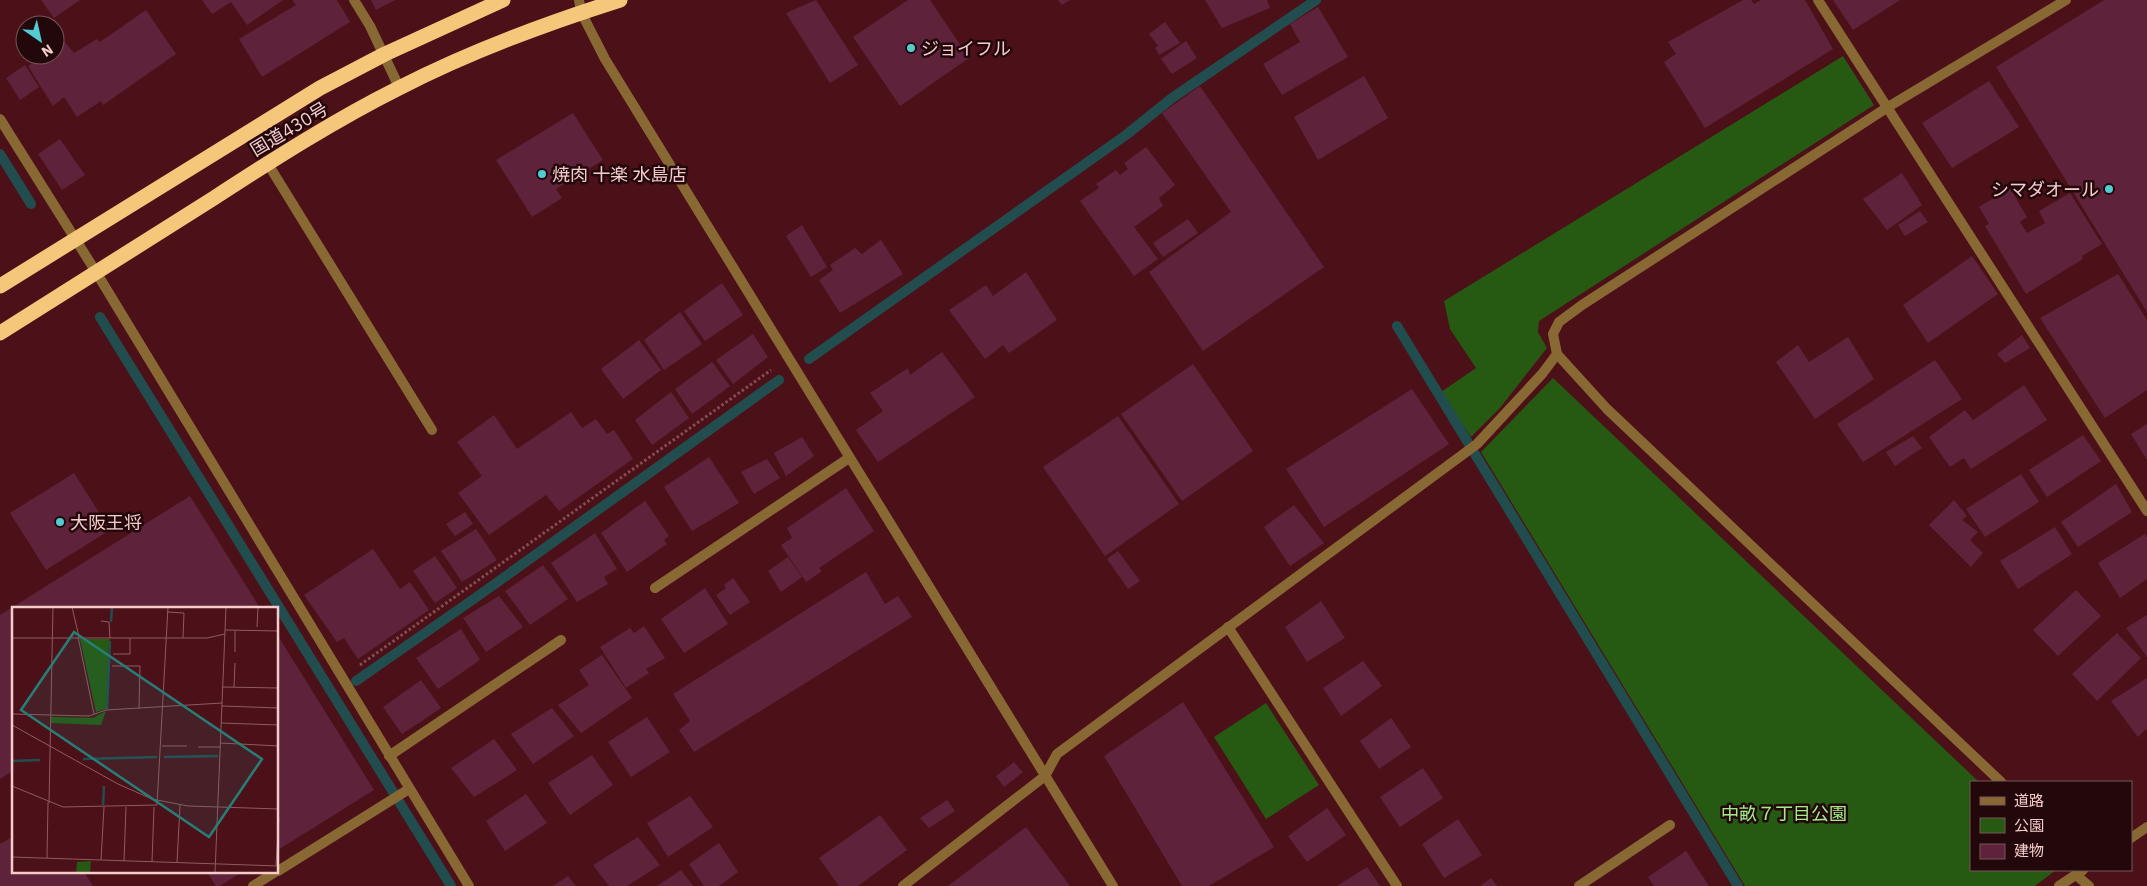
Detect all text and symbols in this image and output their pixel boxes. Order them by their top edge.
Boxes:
north arrow [15,15,65,65]
place label: ジョイフル [921,37,1011,60]
text: N [38,40,57,61]
marker: ジョイフル [905,42,917,54]
street label: 国道430号 [246,97,332,161]
place label: 焼肉 十楽 水島店 [552,163,687,186]
marker: 焼肉 十楽 水島店 [536,168,548,180]
place label: シマダオール [1991,178,2099,201]
marker: シマダオール [2103,183,2115,195]
place label: 大阪王将 [70,511,142,534]
marker: 大阪王将 [54,516,66,528]
inset map [12,607,279,874]
legend [1970,781,2132,871]
text: 道路 [2014,791,2044,810]
park label: 中畝７丁目公園 [1721,802,1847,825]
text: 公園 [2014,816,2044,835]
text: 建物 [2014,841,2044,860]

